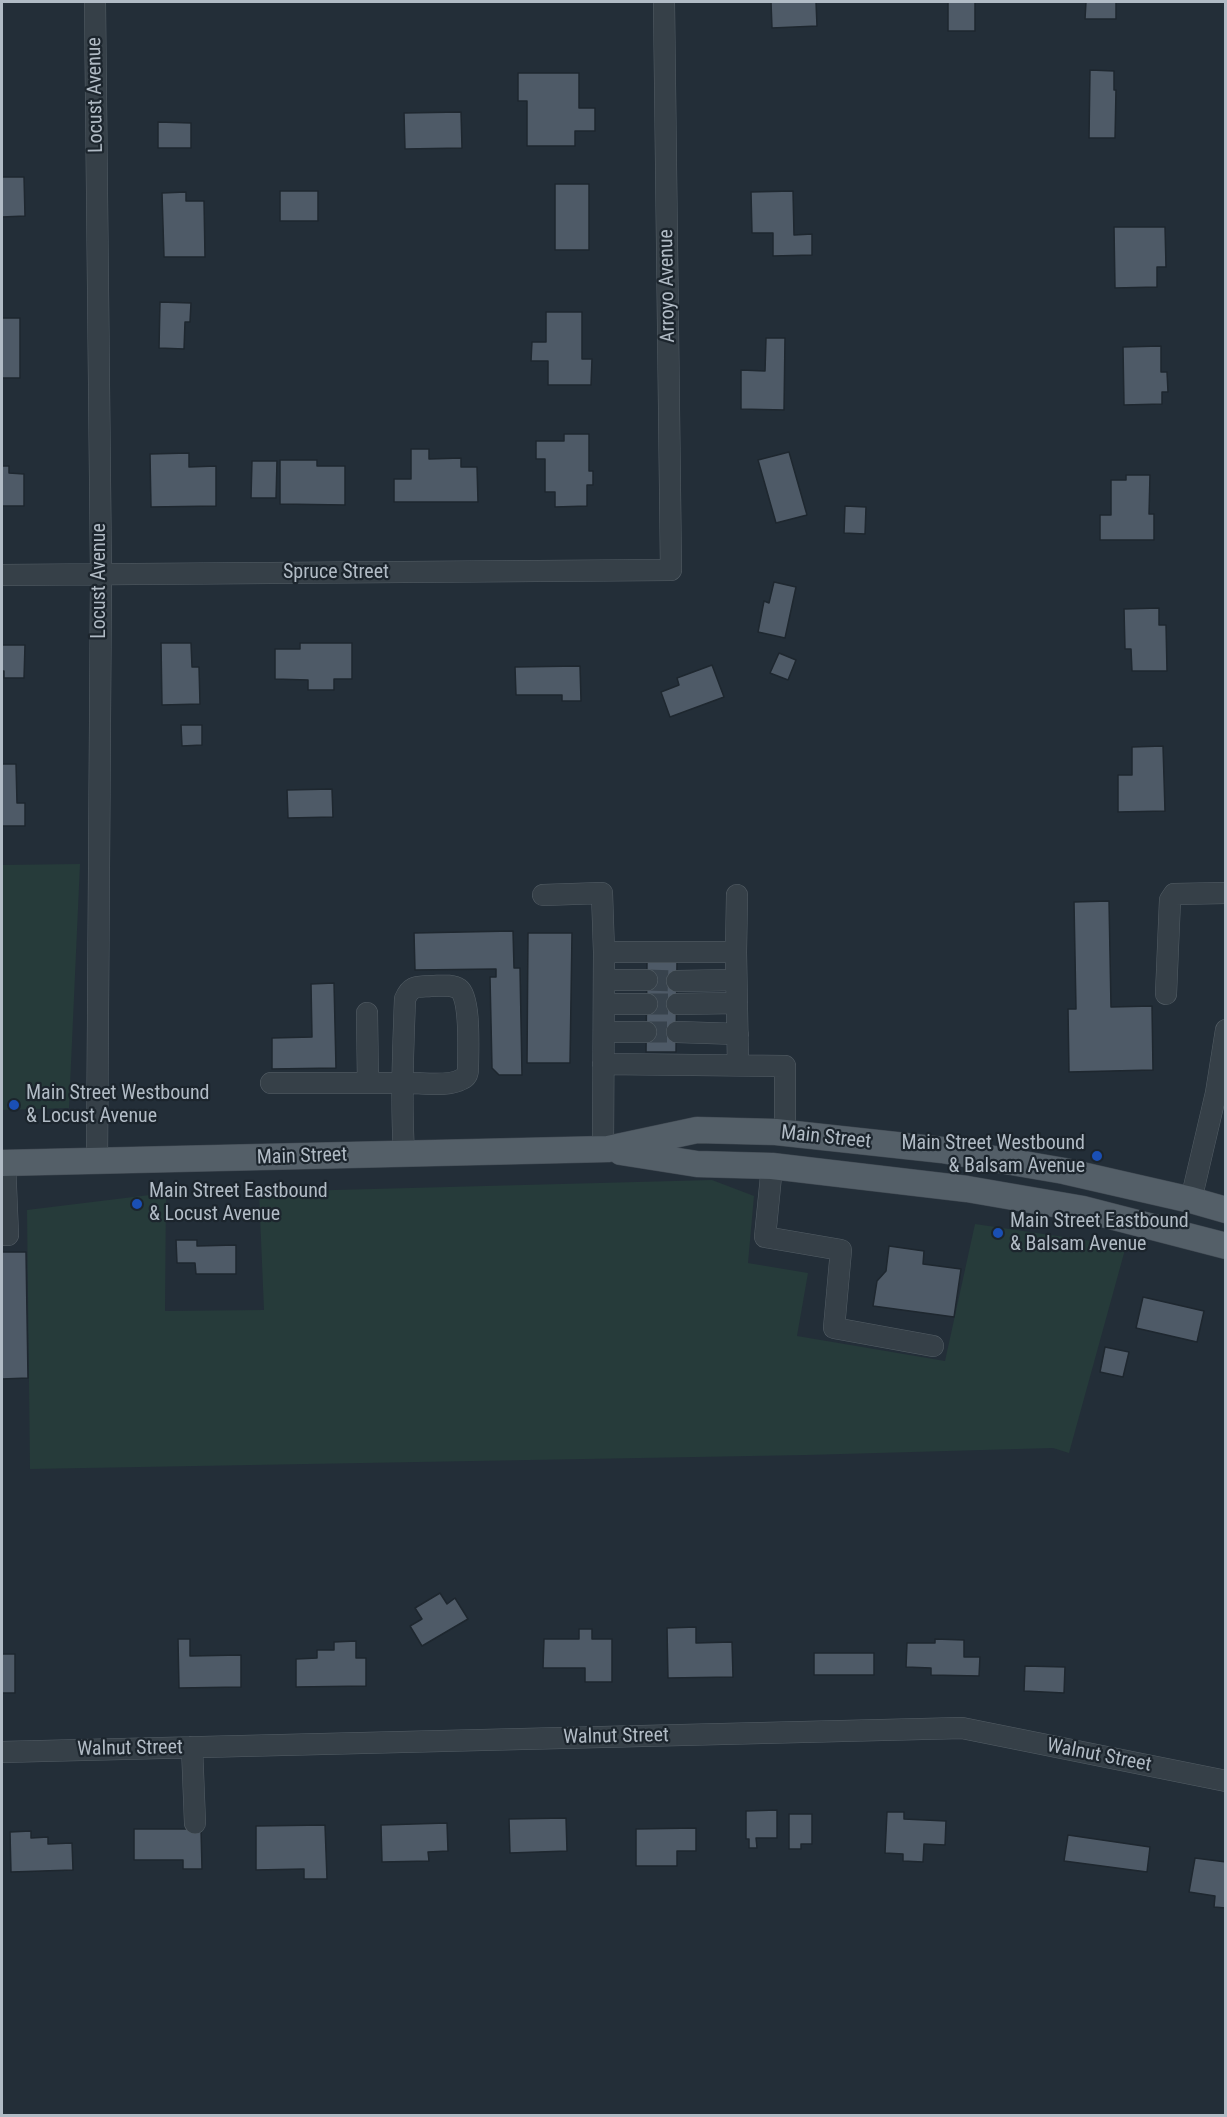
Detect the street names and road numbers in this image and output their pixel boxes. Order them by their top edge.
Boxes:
street label: Locust Avenue [83,37,109,153]
street label: Arroyo Avenue [655,229,681,343]
street label: Locust Avenue [88,523,112,639]
street label: Spruce Street [283,561,389,585]
street label: Main Street [780,1121,872,1155]
street label: Main Street [256,1143,348,1171]
street label: Walnut Street [563,1724,669,1750]
street label: Walnut Street [1045,1734,1153,1778]
street label: Walnut Street [77,1736,183,1762]

